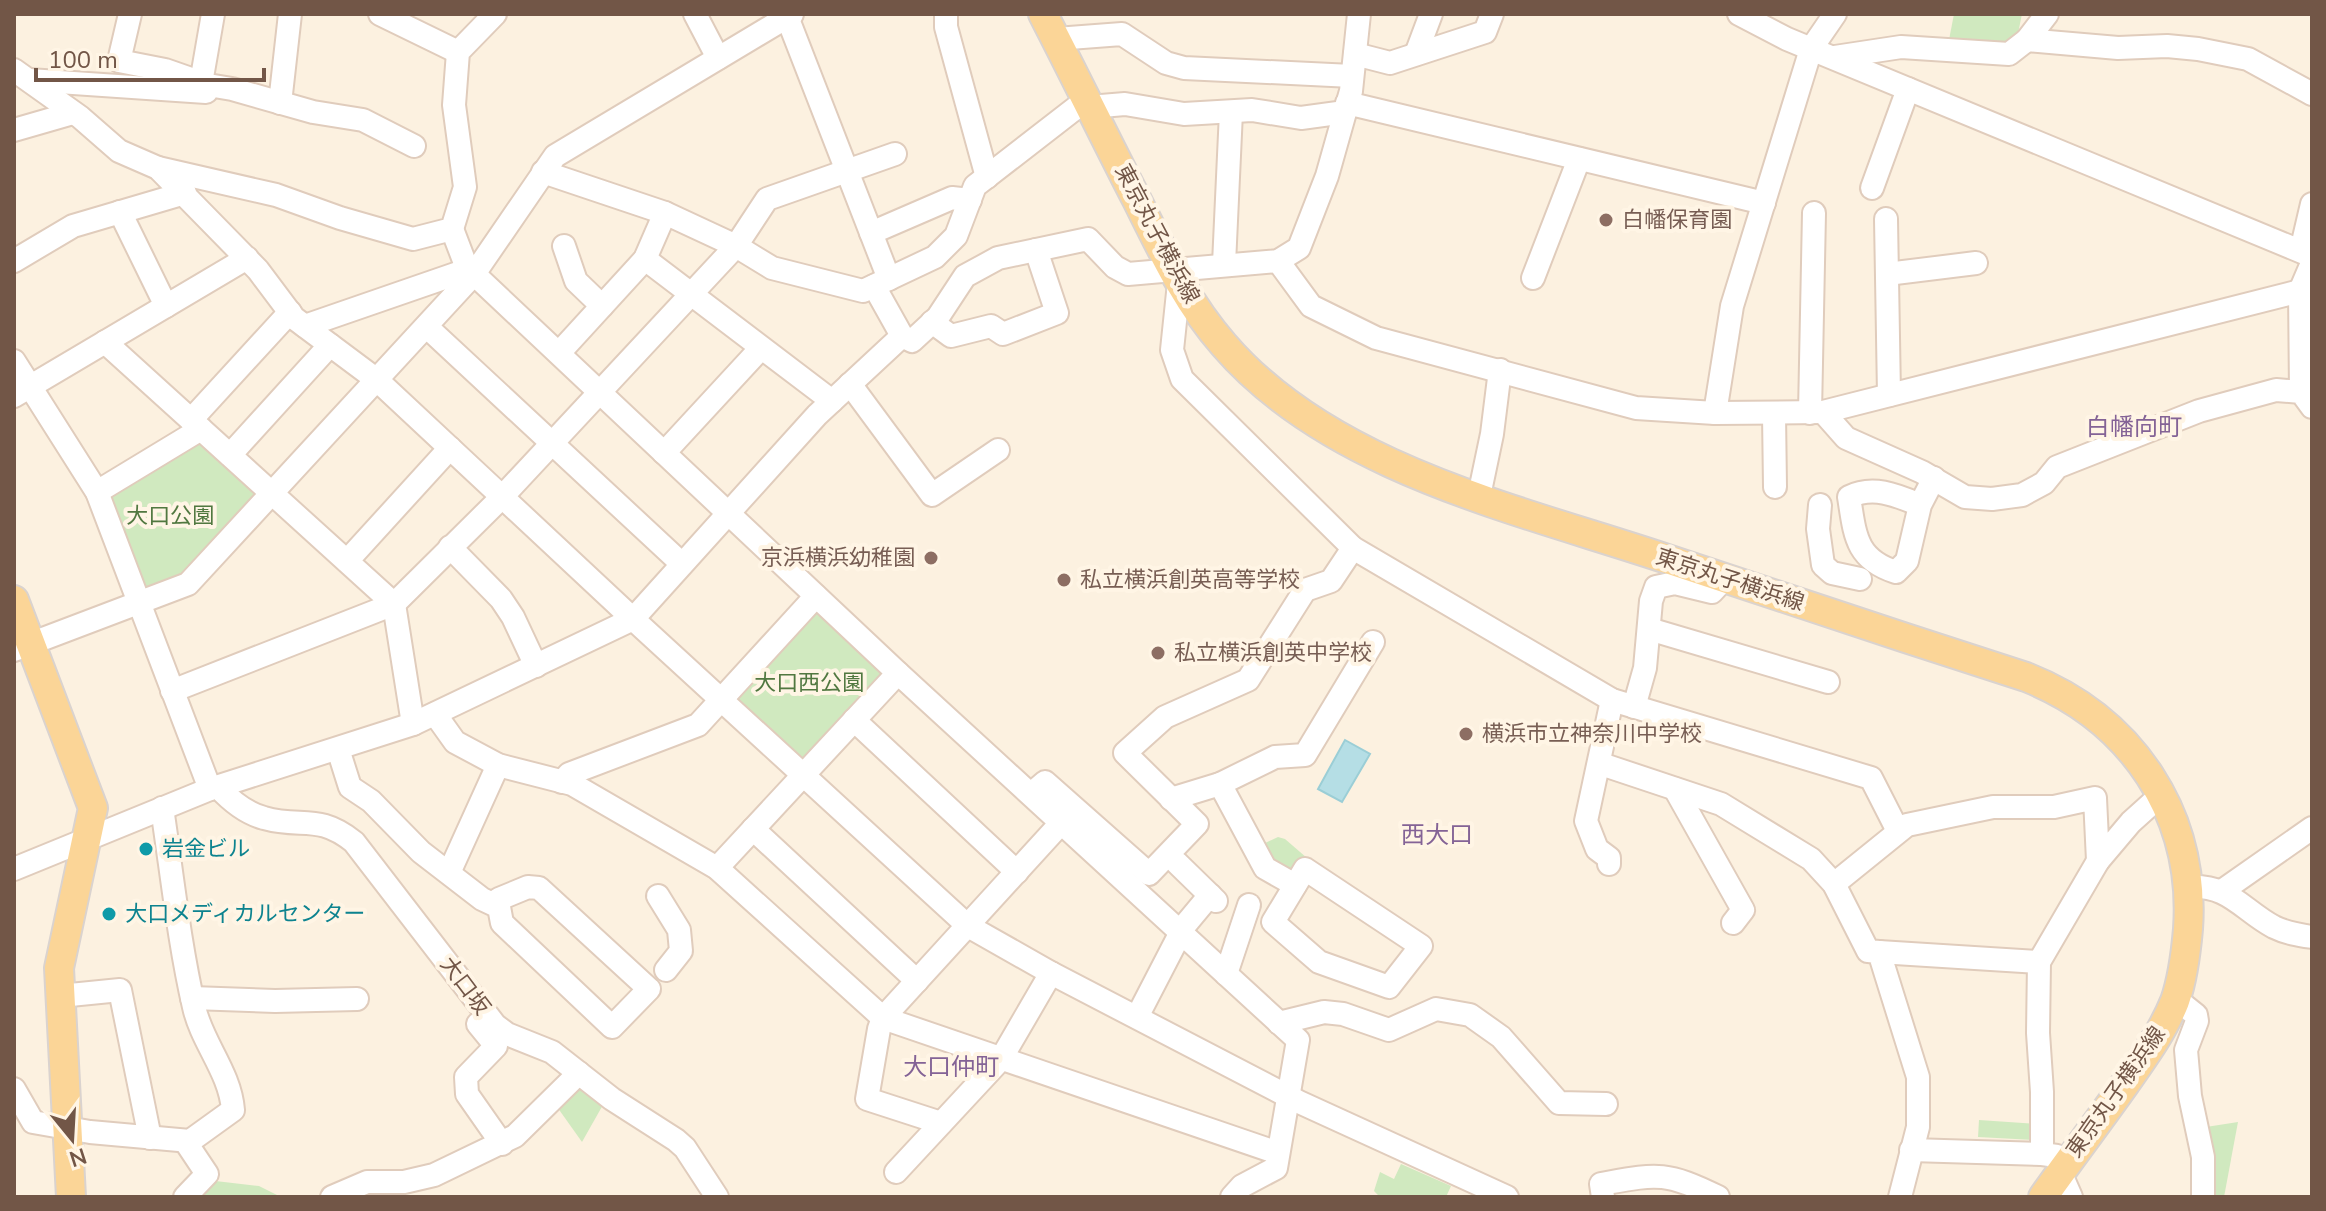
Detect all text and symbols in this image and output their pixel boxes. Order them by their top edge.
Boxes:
scale bar [36,32,264,82]
text: 100 m [48,44,118,76]
street label: 東京丸子横浜線 [1108,159,1206,309]
place label: 白幡保育園 [1622,205,1732,235]
marker: 白幡保育園 [1597,211,1615,229]
district label: 白幡向町 [2086,411,2182,443]
park label: 大口公園 [126,501,214,531]
street label: 東京丸子横浜線 [1652,542,1808,618]
place label: 京浜横浜幼稚園 [761,543,915,573]
marker: 京浜横浜幼稚園 [922,549,940,567]
place label: 私立横浜創英高等学校 [1080,565,1300,595]
marker: 私立横浜創英高等学校 [1055,571,1073,589]
place label: 私立横浜創英中学校 [1174,638,1372,668]
marker: 私立横浜創英中学校 [1149,644,1167,662]
park label: 大口西公園 [754,668,864,698]
place label: 横浜市立神奈川中学校 [1482,719,1702,749]
marker: 横浜市立神奈川中学校 [1457,725,1475,743]
district label: 西大口 [1401,819,1473,851]
place label: 岩金ビル [162,834,250,864]
marker: 岩金ビル [137,840,155,858]
place label: 大口メディカルセンター [125,899,365,929]
marker: 大口メディカルセンター [100,905,118,923]
street label: 大口坂 [433,951,497,1021]
street label: 東京丸子横浜線 [2060,1020,2172,1164]
district label: 大口仲町 [903,1051,999,1083]
north arrow [32,1099,112,1179]
text: N [65,1140,90,1174]

